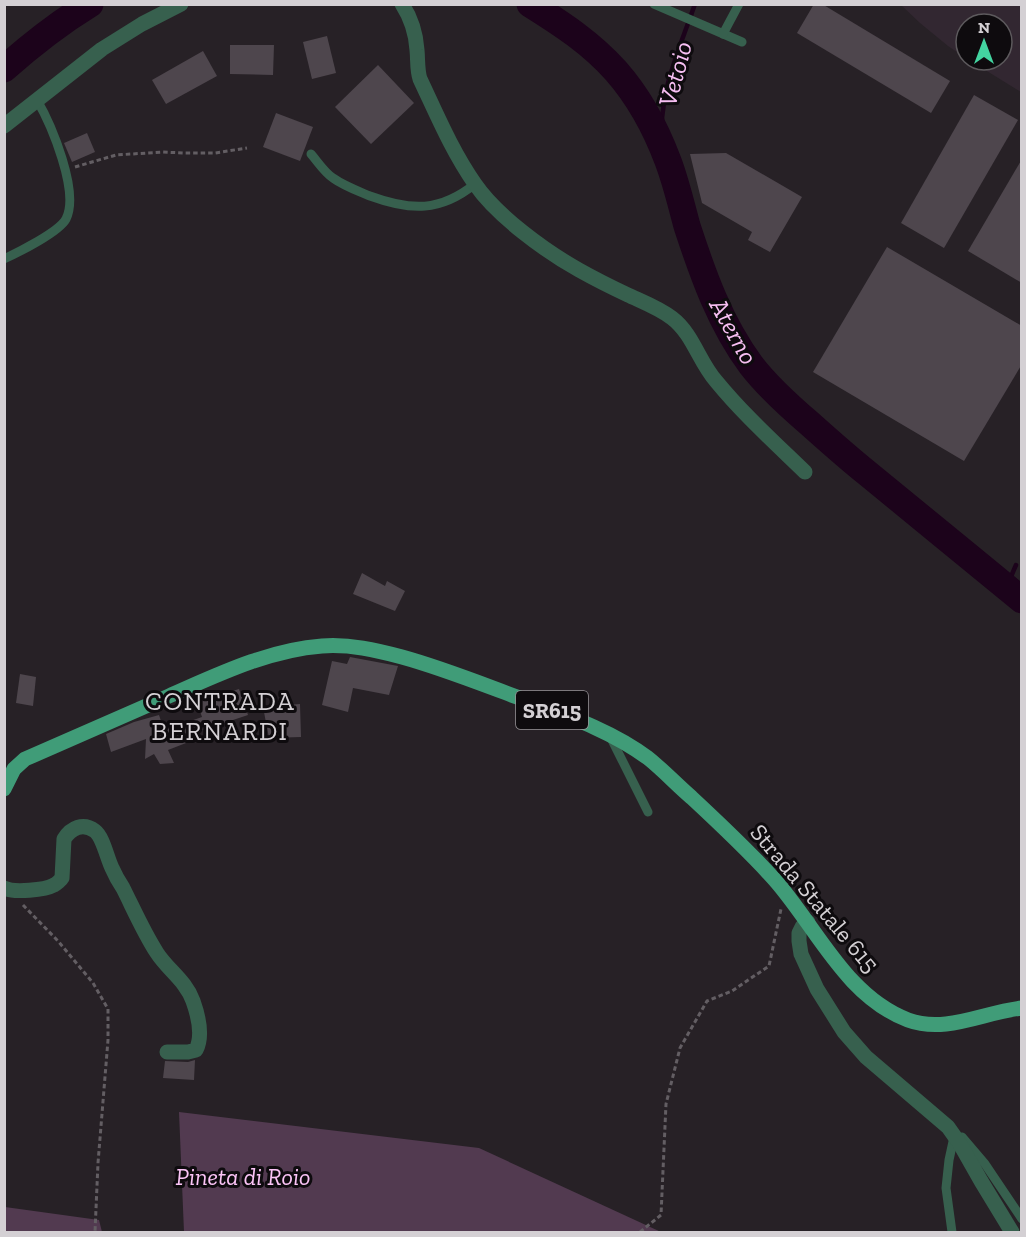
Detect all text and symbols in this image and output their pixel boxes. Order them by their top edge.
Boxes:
north arrow [954,12,1014,72]
text: N [978,18,990,37]
water label: Vetoio [651,38,699,110]
water label: Aterno [702,291,765,370]
district label: CONTRADA BERNARDI [145,685,295,747]
road number: SR615 [516,691,588,729]
street label: Strada Statale 615 [745,818,885,978]
park label: Pineta di Roio [175,1162,311,1191]

